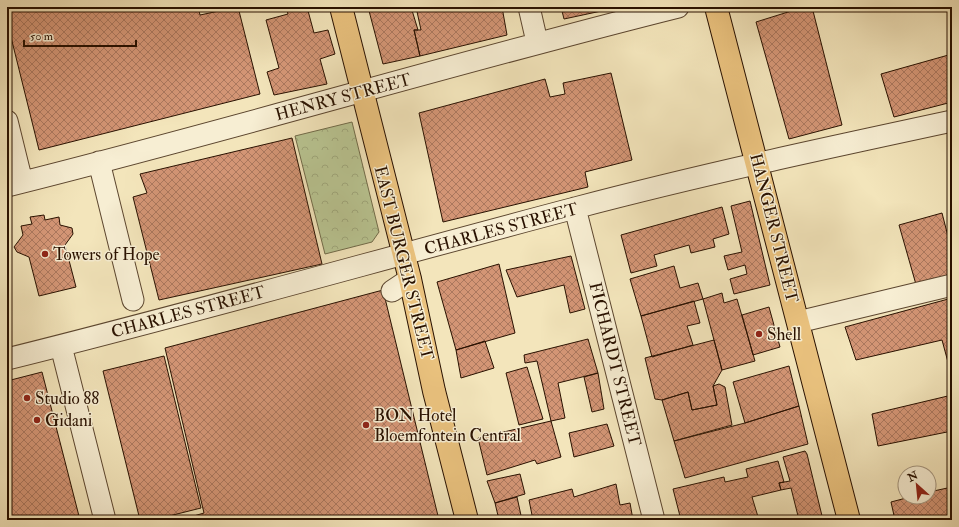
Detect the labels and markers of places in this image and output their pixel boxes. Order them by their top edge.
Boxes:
place label: Towers of Hope [53,244,160,266]
marker: Towers of Hope [40,249,50,259]
place label: Shell [767,324,802,345]
marker: Shell [754,329,764,339]
place label: Studio 88 [35,388,99,409]
marker: Studio 88 [22,393,32,403]
place label: BON Hotel Bloemfontein Central [374,405,522,446]
place label: Gidani [45,410,93,431]
marker: Gidani [32,415,42,425]
marker: BON Hotel Bloemfontein Central [361,420,371,430]

